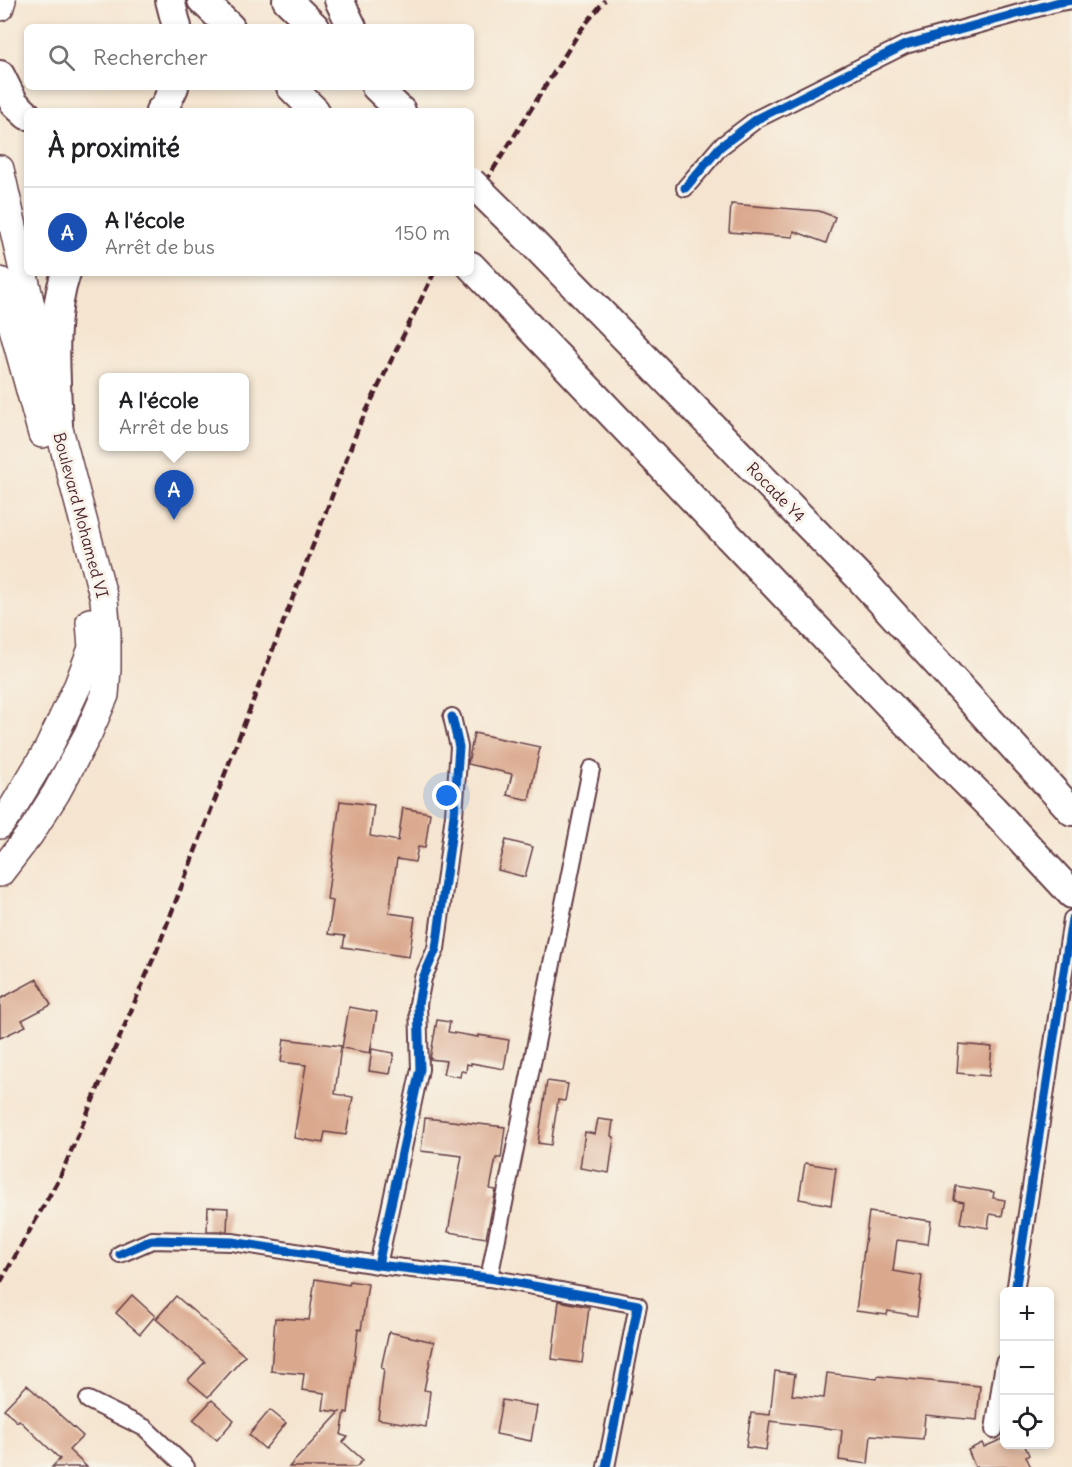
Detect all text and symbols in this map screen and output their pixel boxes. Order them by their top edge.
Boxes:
search box [24,24,474,90]
icon: search [45,41,78,74]
text: Rechercher [93,43,208,71]
text: À proximité [48,131,180,164]
text: A l'école [105,206,185,234]
text: A [61,220,74,245]
text: 150 m [395,220,450,245]
text: Arrêt de bus [105,234,215,259]
popup [99,373,249,451]
text: A l'école [119,386,199,414]
text: Arrêt de bus [119,414,229,439]
street label: Boulevard Mohamed VI [49,430,113,600]
street label: Rocade Y4 [743,458,809,526]
pin: A [154,470,194,520]
your location [432,781,461,810]
map controls [1000,1287,1054,1449]
button: + [1000,1287,1054,1341]
button: − [1000,1341,1054,1395]
button: locate [1000,1395,1054,1449]

